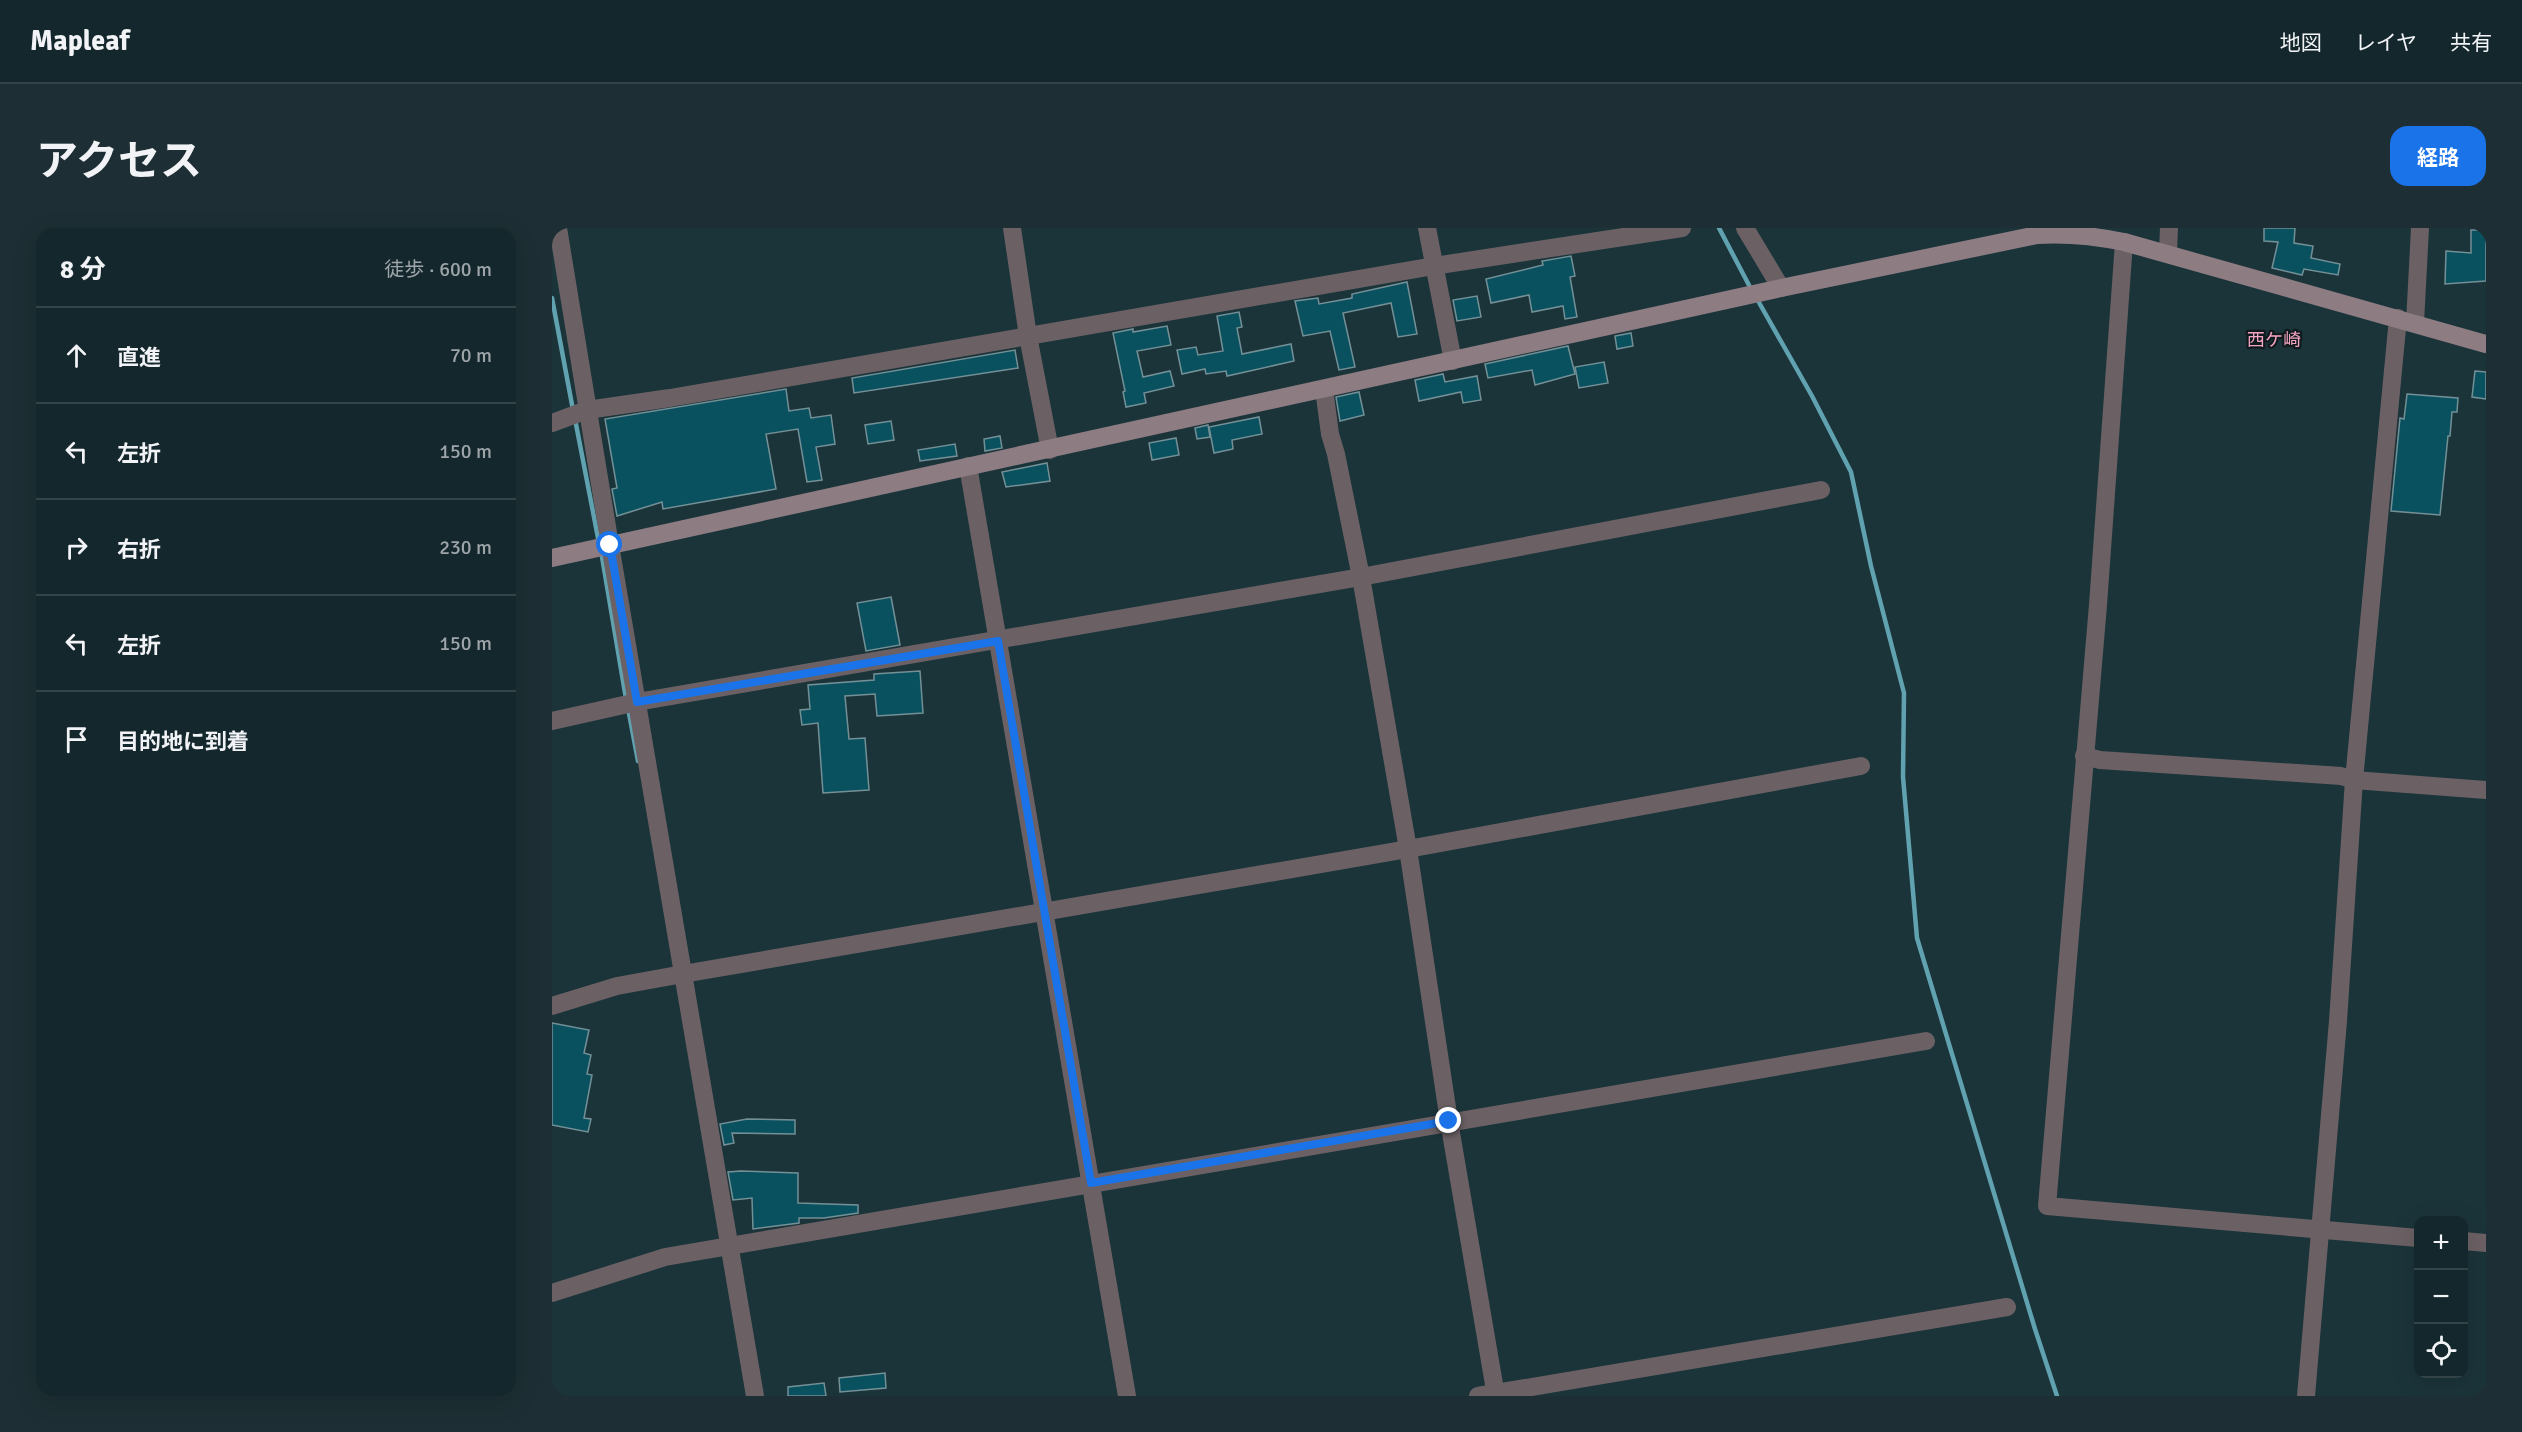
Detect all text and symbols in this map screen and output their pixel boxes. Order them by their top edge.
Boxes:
text: Mapleaf [30,24,130,58]
text: 地図 [2280,30,2322,56]
text: レイヤ [2355,30,2417,56]
text: 共有 [2450,30,2492,56]
button: 経路 [2390,126,2486,186]
text: アクセス [36,136,202,187]
text: 8 分 [60,254,106,286]
text: 徒歩 · 600 m [384,257,492,282]
district label: 西ケ崎 [2247,329,2301,351]
icon: ahead [60,339,93,372]
text: 70 m [450,343,492,368]
text: 直進 [117,344,161,371]
icon: left [60,435,93,468]
text: 150 m [439,439,492,464]
text: 左折 [117,440,161,467]
icon: right [60,531,93,564]
route start [596,531,622,557]
text: 230 m [439,535,492,560]
text: 右折 [117,536,161,563]
icon: left [60,627,93,660]
text: 150 m [439,631,492,656]
text: 左折 [117,632,161,659]
icon: arrive [60,723,93,756]
text: 目的地に到着 [117,728,249,755]
route end [1435,1107,1461,1133]
map controls [2414,1216,2468,1378]
button: + [2414,1216,2468,1270]
button: − [2414,1270,2468,1324]
button: locate [2414,1324,2468,1378]

